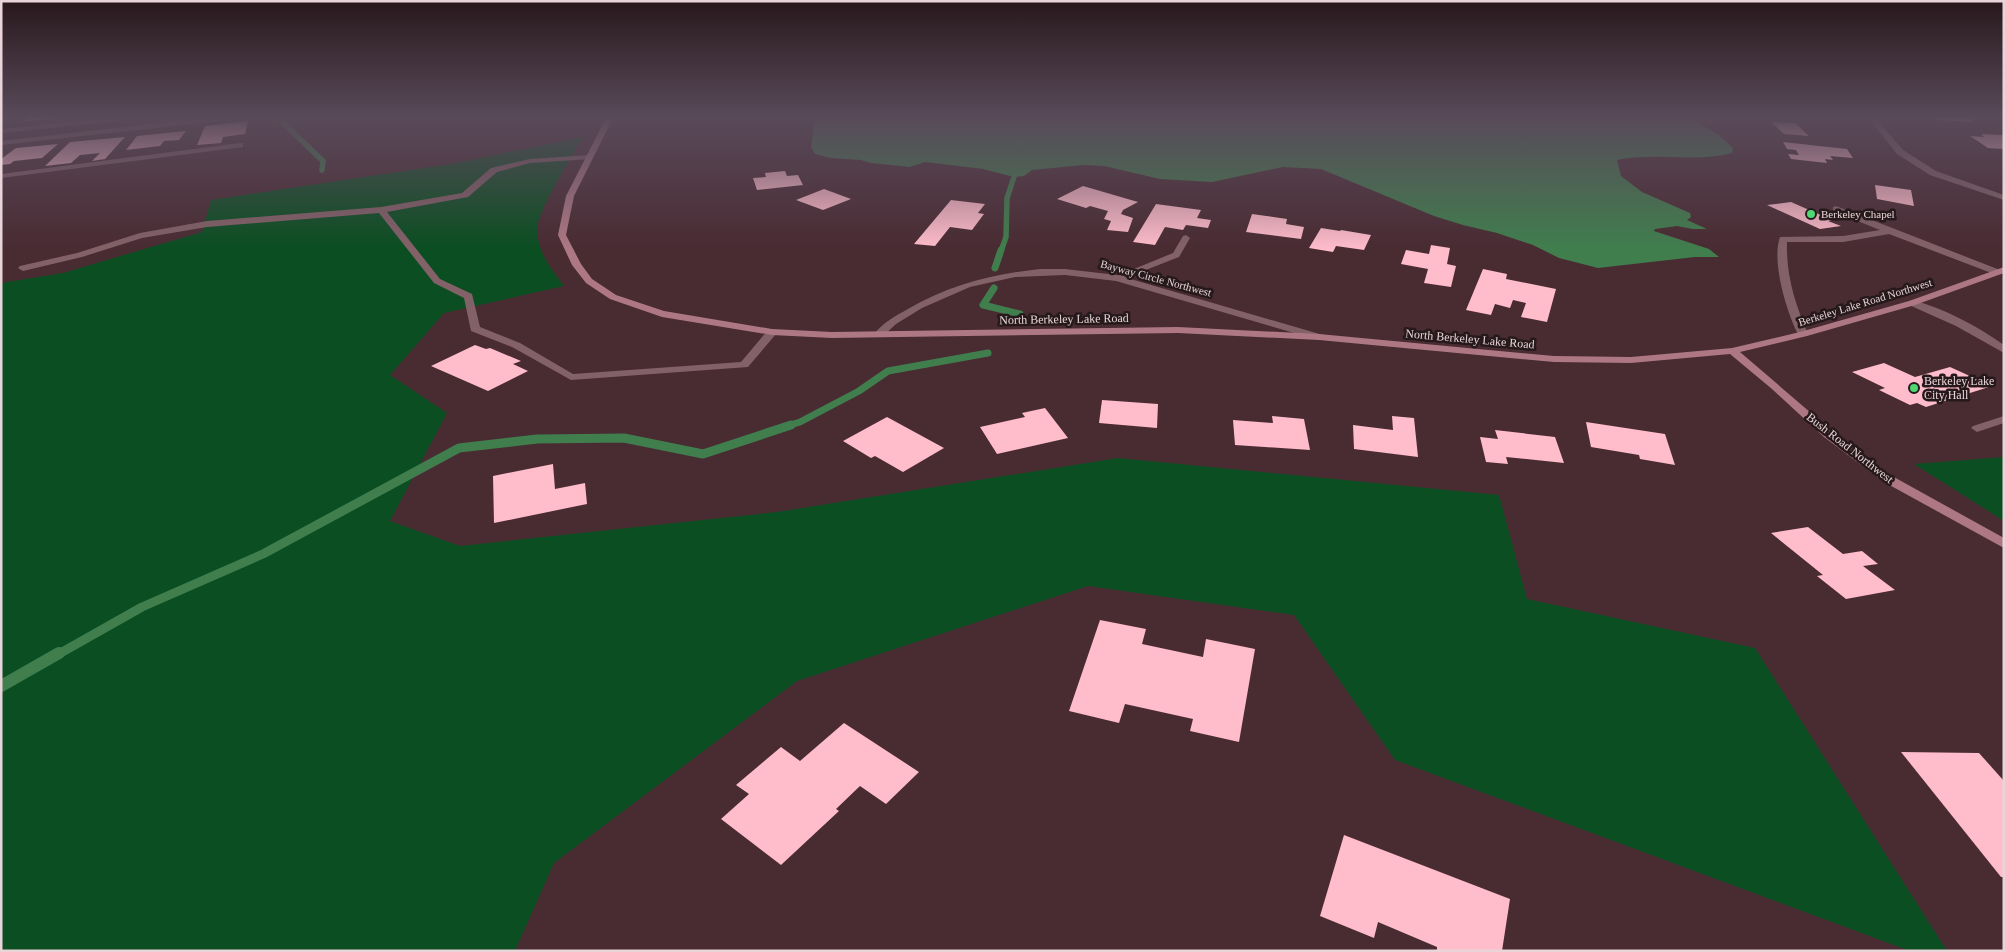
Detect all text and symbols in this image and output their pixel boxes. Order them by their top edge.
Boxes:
marker: Berkeley Chapel [1805,208,1817,220]
place label: Berkeley Chapel [1821,208,1895,220]
street label: Bayway Circle Northwest [1099,257,1213,299]
street label: Berkeley Lake Road Northwest [1797,276,1933,328]
street label: North Berkeley Lake Road [999,311,1129,327]
street label: North Berkeley Lake Road [1405,326,1535,352]
place label: Berkeley Lake City Hall [1924,374,1994,402]
marker: Berkeley Lake City Hall [1908,382,1920,394]
street label: Bush Road Northwest [1804,410,1897,487]

